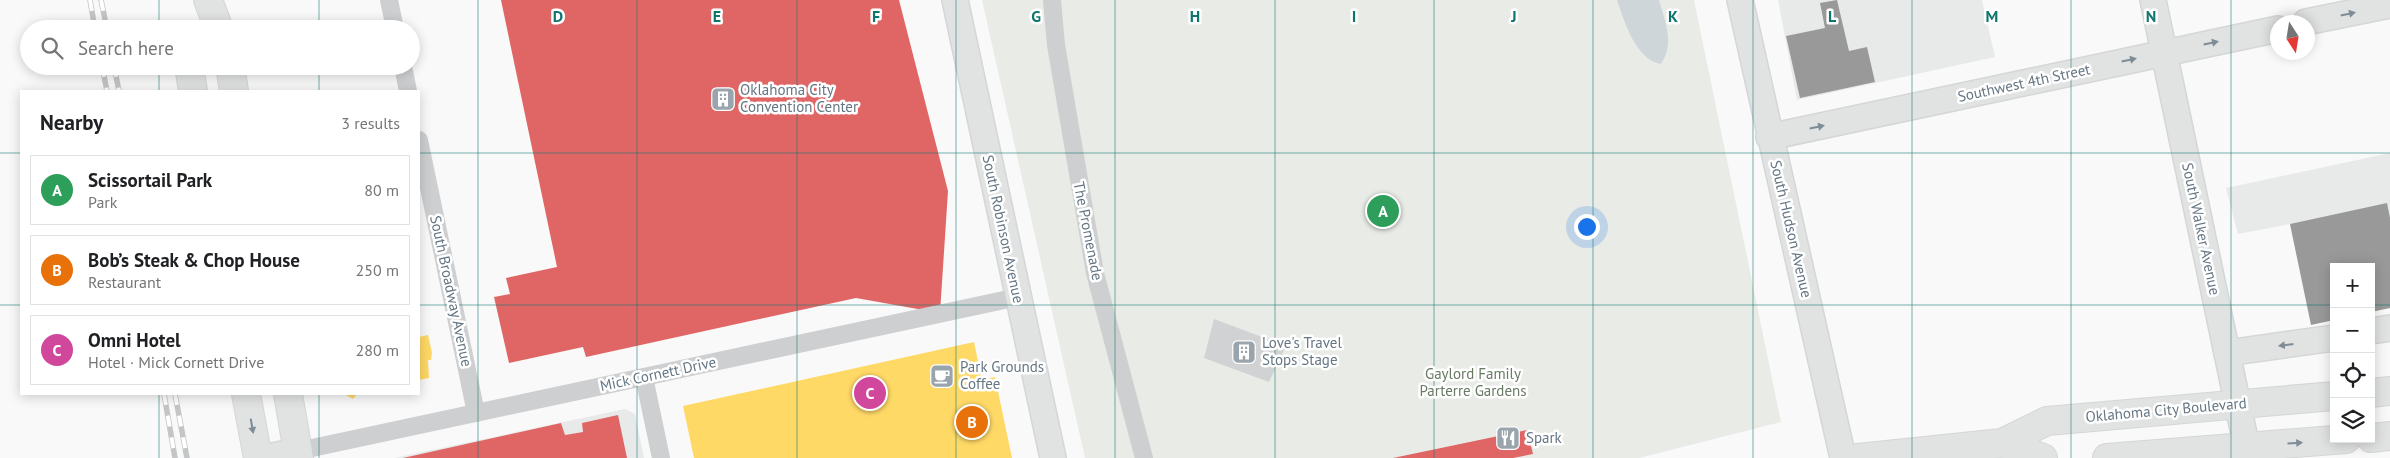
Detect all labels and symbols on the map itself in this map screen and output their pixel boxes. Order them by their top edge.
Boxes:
text: D [553,6,563,26]
text: E [713,6,721,26]
text: F [872,6,880,26]
text: G [1031,6,1041,26]
text: H [1190,6,1200,26]
text: I [1352,6,1356,26]
text: J [1510,6,1517,26]
text: K [1668,6,1678,26]
text: L [1828,6,1837,26]
text: M [1986,6,1998,26]
text: N [2146,6,2156,26]
one-way arrow [2340,9,2356,17]
north arrow [2270,15,2315,60]
one-way arrow [2204,38,2220,46]
one-way arrow [2121,56,2136,64]
street label: Southwest 4th Street [1956,59,2092,106]
place label: Oklahoma City Convention Center [740,80,858,116]
building icon: Oklahoma City Convention Center [710,86,736,112]
one-way arrow [1810,123,1825,131]
street label: South Robinson Avenue [979,153,1028,305]
street label: South Hudson Avenue [1766,158,1817,300]
street label: South Walker Avenue [2178,161,2225,297]
street label: The Promenade [1070,180,1107,282]
pin: A [1367,192,1399,230]
street label: South Broadway Avenue [426,214,477,368]
your location [1574,214,1600,240]
place label: Love's Travel Stops Stage [1262,333,1342,369]
building icon: Love's Travel Stops Stage [1231,339,1257,365]
one-way arrow [2277,341,2293,349]
street label: Mick Cornett Drive [598,352,718,395]
place label: Park Grounds Coffee [960,357,1044,393]
cafe icon: Park Grounds Coffee [929,363,955,389]
park label: Gaylord Family Parterre Gardens [1419,364,1527,400]
pin: C [854,374,886,412]
street label: Oklahoma City Boulevard [2085,393,2247,426]
pin: B [956,403,988,441]
one-way arrow [249,418,257,434]
restaurant icon: Spark [1495,425,1521,451]
place label: Spark [1526,428,1563,447]
one-way arrow [2288,438,2304,446]

